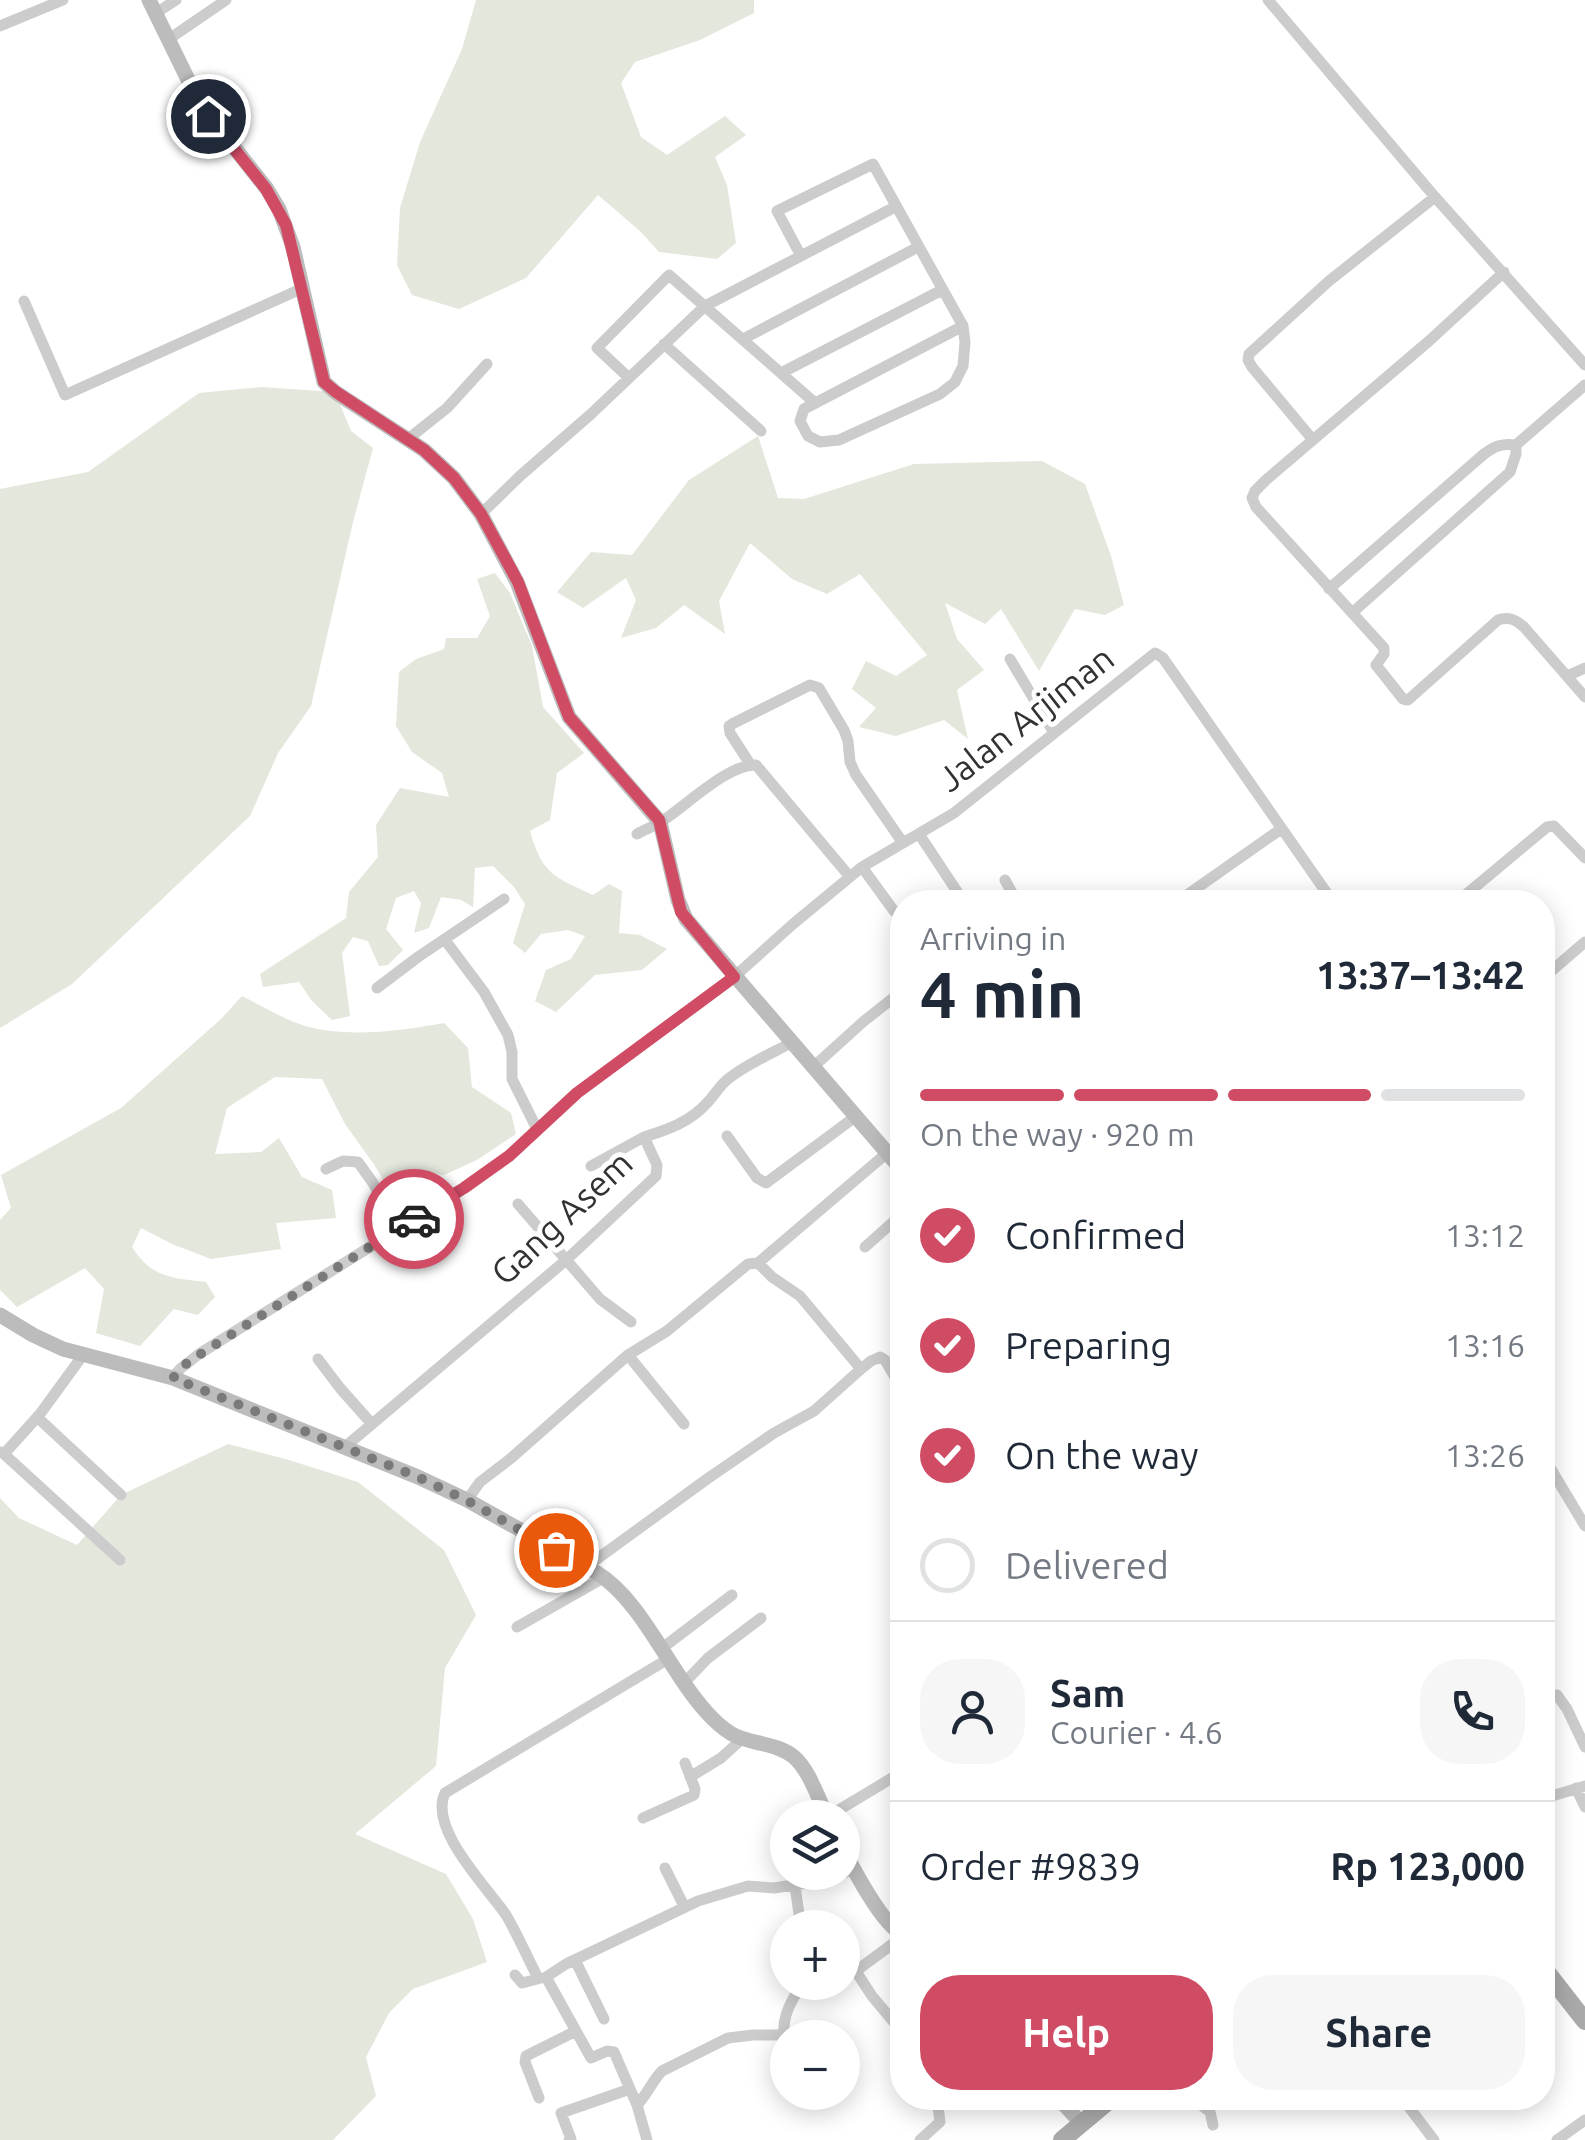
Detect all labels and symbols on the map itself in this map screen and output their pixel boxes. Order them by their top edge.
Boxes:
pin [166,74,251,159]
street label: Jalan Arjiman [930,637,1121,799]
street label: Gang Asem [483,1142,640,1292]
courier [364,1169,464,1269]
pin [514,1508,599,1593]

